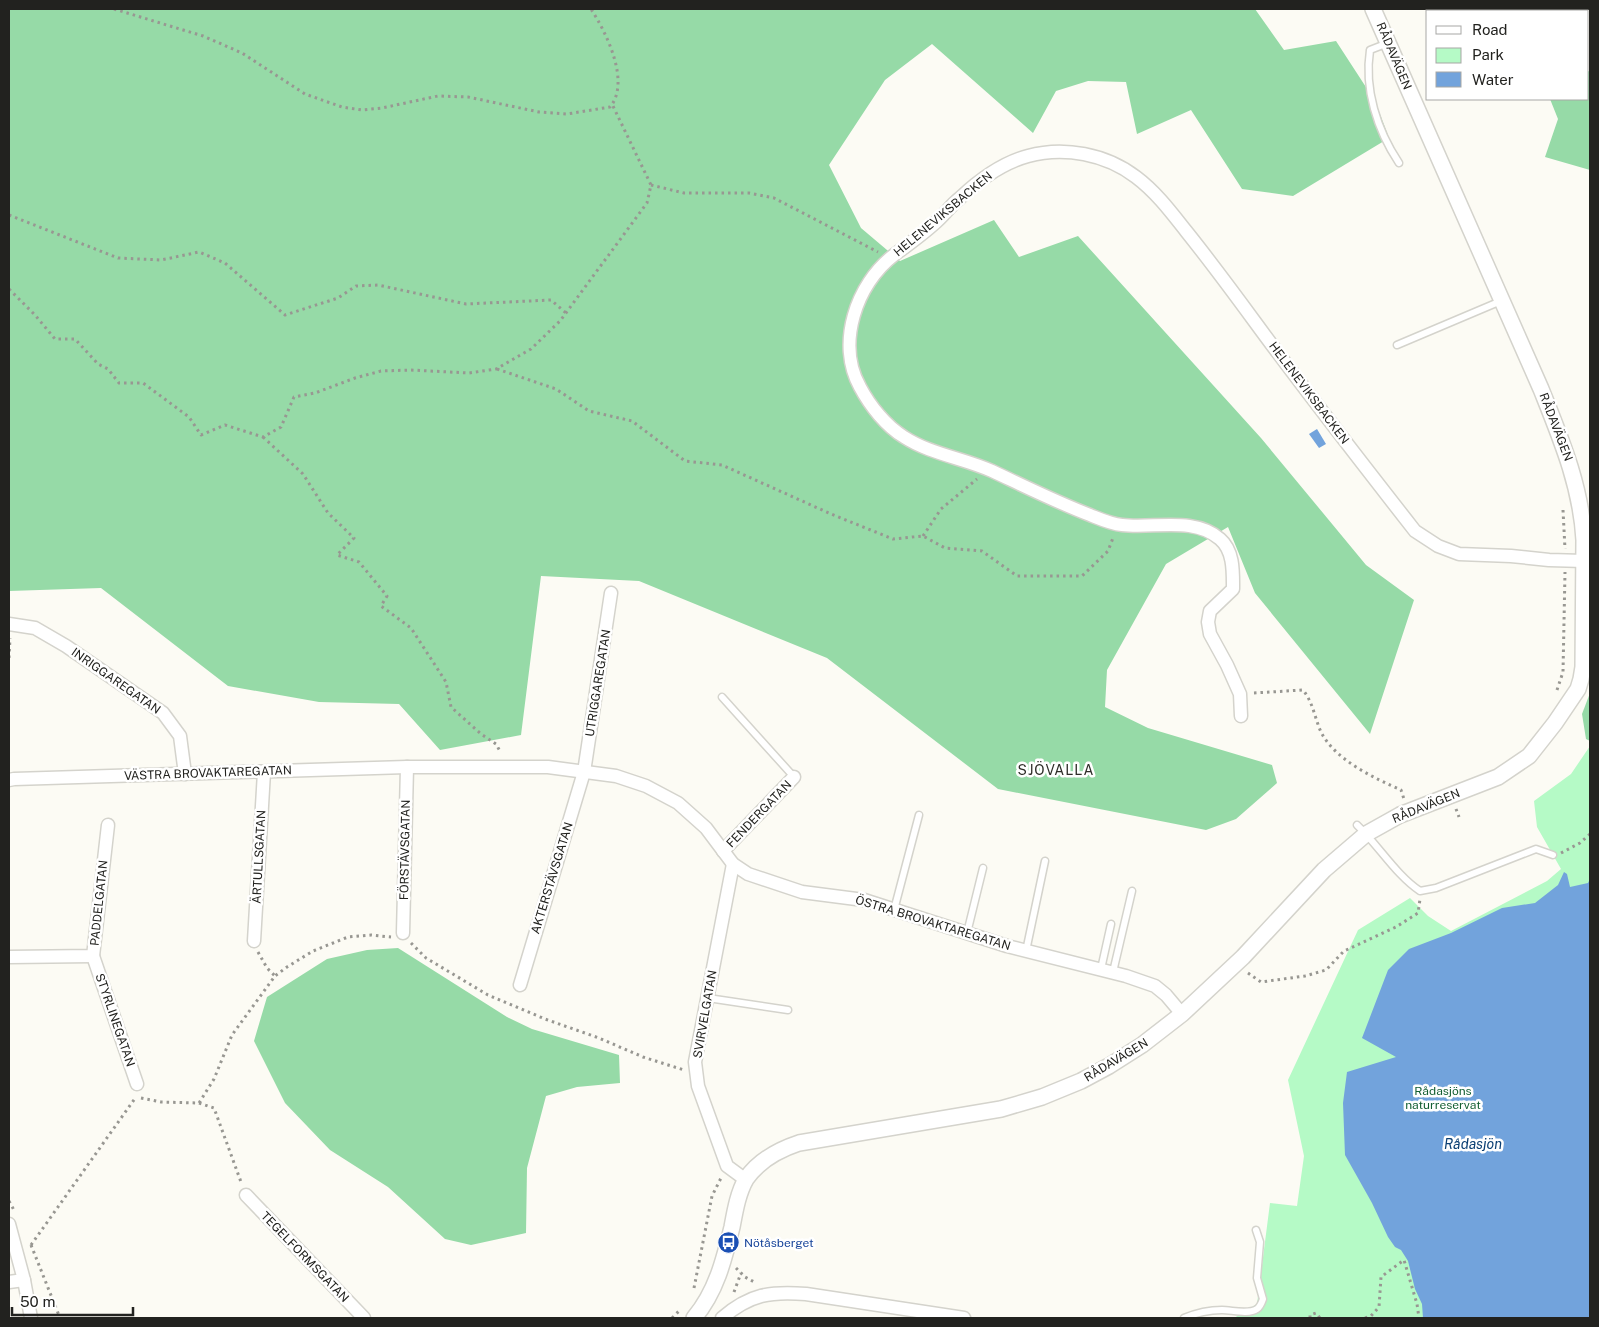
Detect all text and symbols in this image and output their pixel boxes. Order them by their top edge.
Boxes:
legend [1426,10,1589,100]
street label: RÅDAVÄGEN [1373,20,1415,92]
text: Road [1472,21,1508,38]
text: Park [1472,46,1504,63]
text: Water [1472,71,1514,88]
street label: HELENEVIKSBACKEN [891,169,995,259]
street label: HELENEVIKSBACKEN [1266,339,1352,447]
street label: RÅDAVÄGEN [1537,391,1575,463]
street label: UTRIGGAREGATAN [583,628,613,738]
street label: INRIGGAREGATAN [69,645,163,717]
district label: SJÖVALLA [1018,760,1094,778]
street label: VÄSTRA BROVAKTAREGATAN [124,763,292,783]
street label: FENDERGATAN [724,778,794,850]
street label: RÅDAVÄGEN [1390,786,1462,826]
street label: FÖRSTÄVSGATAN [397,800,413,900]
street label: ÄRTULLSGATAN [250,810,268,904]
street label: AKTERSTÄVSGATAN [528,820,576,936]
street label: PADDELGATAN [88,859,110,947]
street label: ÖSTRA BROVAKTAREGATAN [854,893,1012,953]
street label: SVIRVELGATAN [690,969,720,1059]
street label: STYRLINEGATAN [92,972,138,1068]
street label: RÅDAVÄGEN [1082,1035,1150,1085]
park label: Rådasjöns naturreservat [1405,1084,1481,1112]
water label: Rådasjön [1444,1136,1502,1152]
street label: TEGELFORMSGATAN [258,1209,352,1305]
bus stop icon: Nötåsberget [716,1231,740,1255]
place label: Nötåsberget [744,1236,814,1250]
scale bar [12,1284,134,1316]
text: 50 m [20,1293,55,1310]

